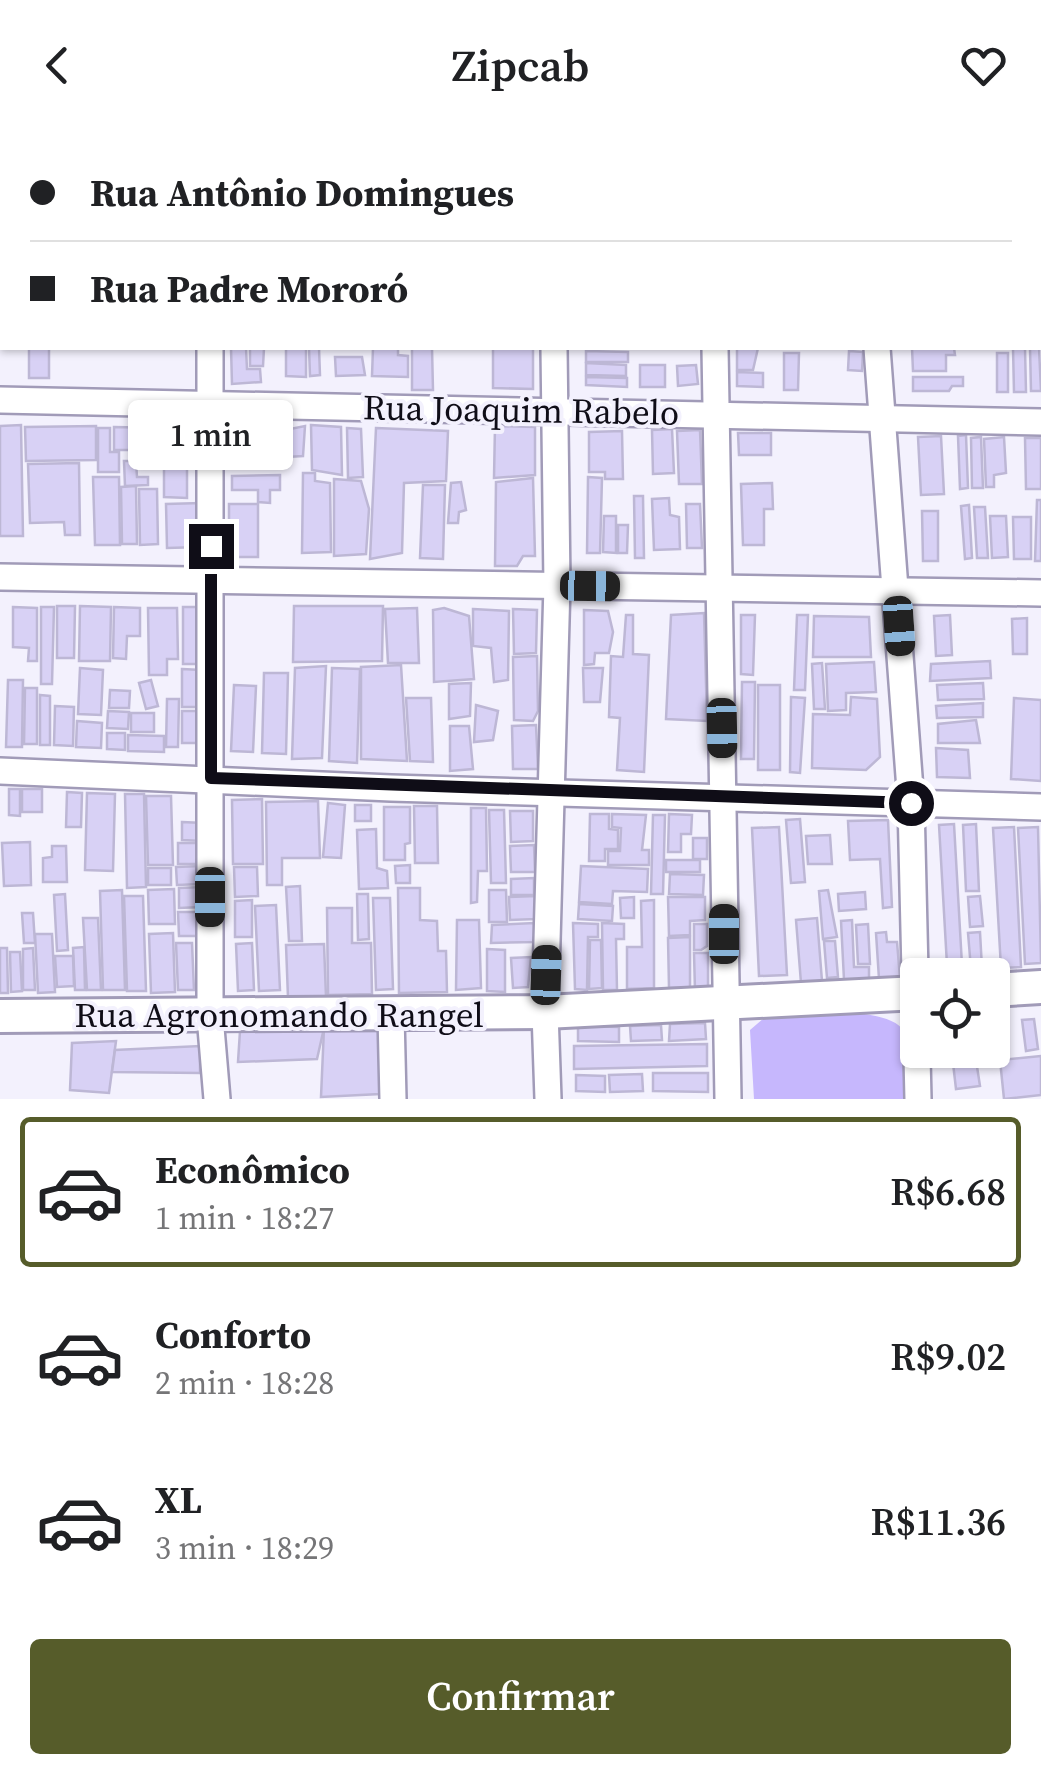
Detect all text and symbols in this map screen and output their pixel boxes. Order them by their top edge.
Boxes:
text: Zipcab [452,34,589,96]
icon: back [30,38,85,93]
icon: heart [956,38,1011,93]
text: Rua Antônio Domingues [90,167,514,219]
text: Rua Padre Mororó [90,263,408,315]
street label: Rua Joaquim Rabelo [363,383,679,437]
callout: 1 min [128,401,294,471]
text: 1 min [169,413,252,457]
route end [189,524,234,569]
car [560,570,620,602]
car [882,595,916,657]
car [706,698,738,758]
route start [889,781,934,826]
car [195,867,225,927]
car [709,904,739,964]
car [530,944,562,1006]
map controls [900,958,1010,1068]
button: locate [900,958,1010,1068]
street label: Rua Agronomando Rangel [74,991,484,1039]
text: Econômico [155,1144,350,1196]
icon: car [35,1147,125,1237]
text: R$6.68 [890,1166,1006,1218]
text: 1 min · 18:27 [155,1196,334,1240]
text: Conforto [155,1309,311,1361]
icon: car [35,1312,125,1402]
text: R$9.02 [890,1331,1006,1383]
text: 2 min · 18:28 [155,1361,334,1405]
text: XL [155,1474,202,1526]
icon: car [35,1477,125,1567]
text: R$11.36 [870,1496,1006,1548]
text: 3 min · 18:29 [155,1526,334,1570]
button: Confirmar [30,1639,1011,1754]

